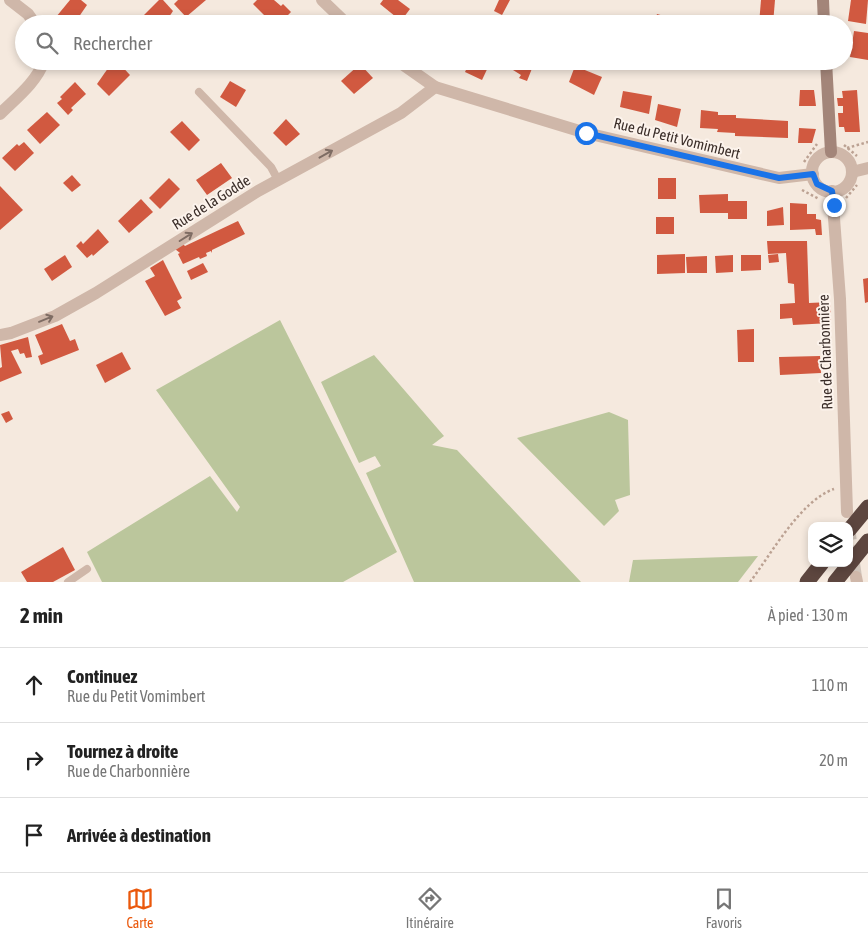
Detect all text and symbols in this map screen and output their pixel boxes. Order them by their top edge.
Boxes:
search box [15,15,853,70]
icon: search [33,29,61,57]
text: Rechercher [73,32,152,54]
street label: Rue du Petit Vomimbert [612,114,742,162]
route start [575,122,598,145]
one-way arrow [318,149,332,159]
street label: Rue de la Godde [169,171,253,233]
route end [823,194,846,217]
one-way arrow [178,232,192,242]
street label: Rue de Charbonnière [814,294,836,410]
one-way arrow [38,314,53,323]
map controls [808,522,853,567]
button: layers [808,522,853,567]
text: 2 min [20,603,63,627]
text: À pied · 130 m [768,606,848,624]
text: Continuez [67,665,137,687]
icon: ahead [20,671,48,699]
text: 110 m [812,676,848,694]
text: Rue du Petit Vomimbert [67,687,205,705]
text: Tournez à droite [67,740,178,762]
icon: right [20,746,48,774]
text: 20 m [819,751,848,769]
text: Rue de Charbonnière [67,762,190,780]
icon: arrive [20,821,48,849]
text: Arrivée à destination [67,824,211,846]
tab: Carte [126,885,154,931]
tab: Itinéraire [406,885,454,931]
tab: Favoris [706,885,742,931]

